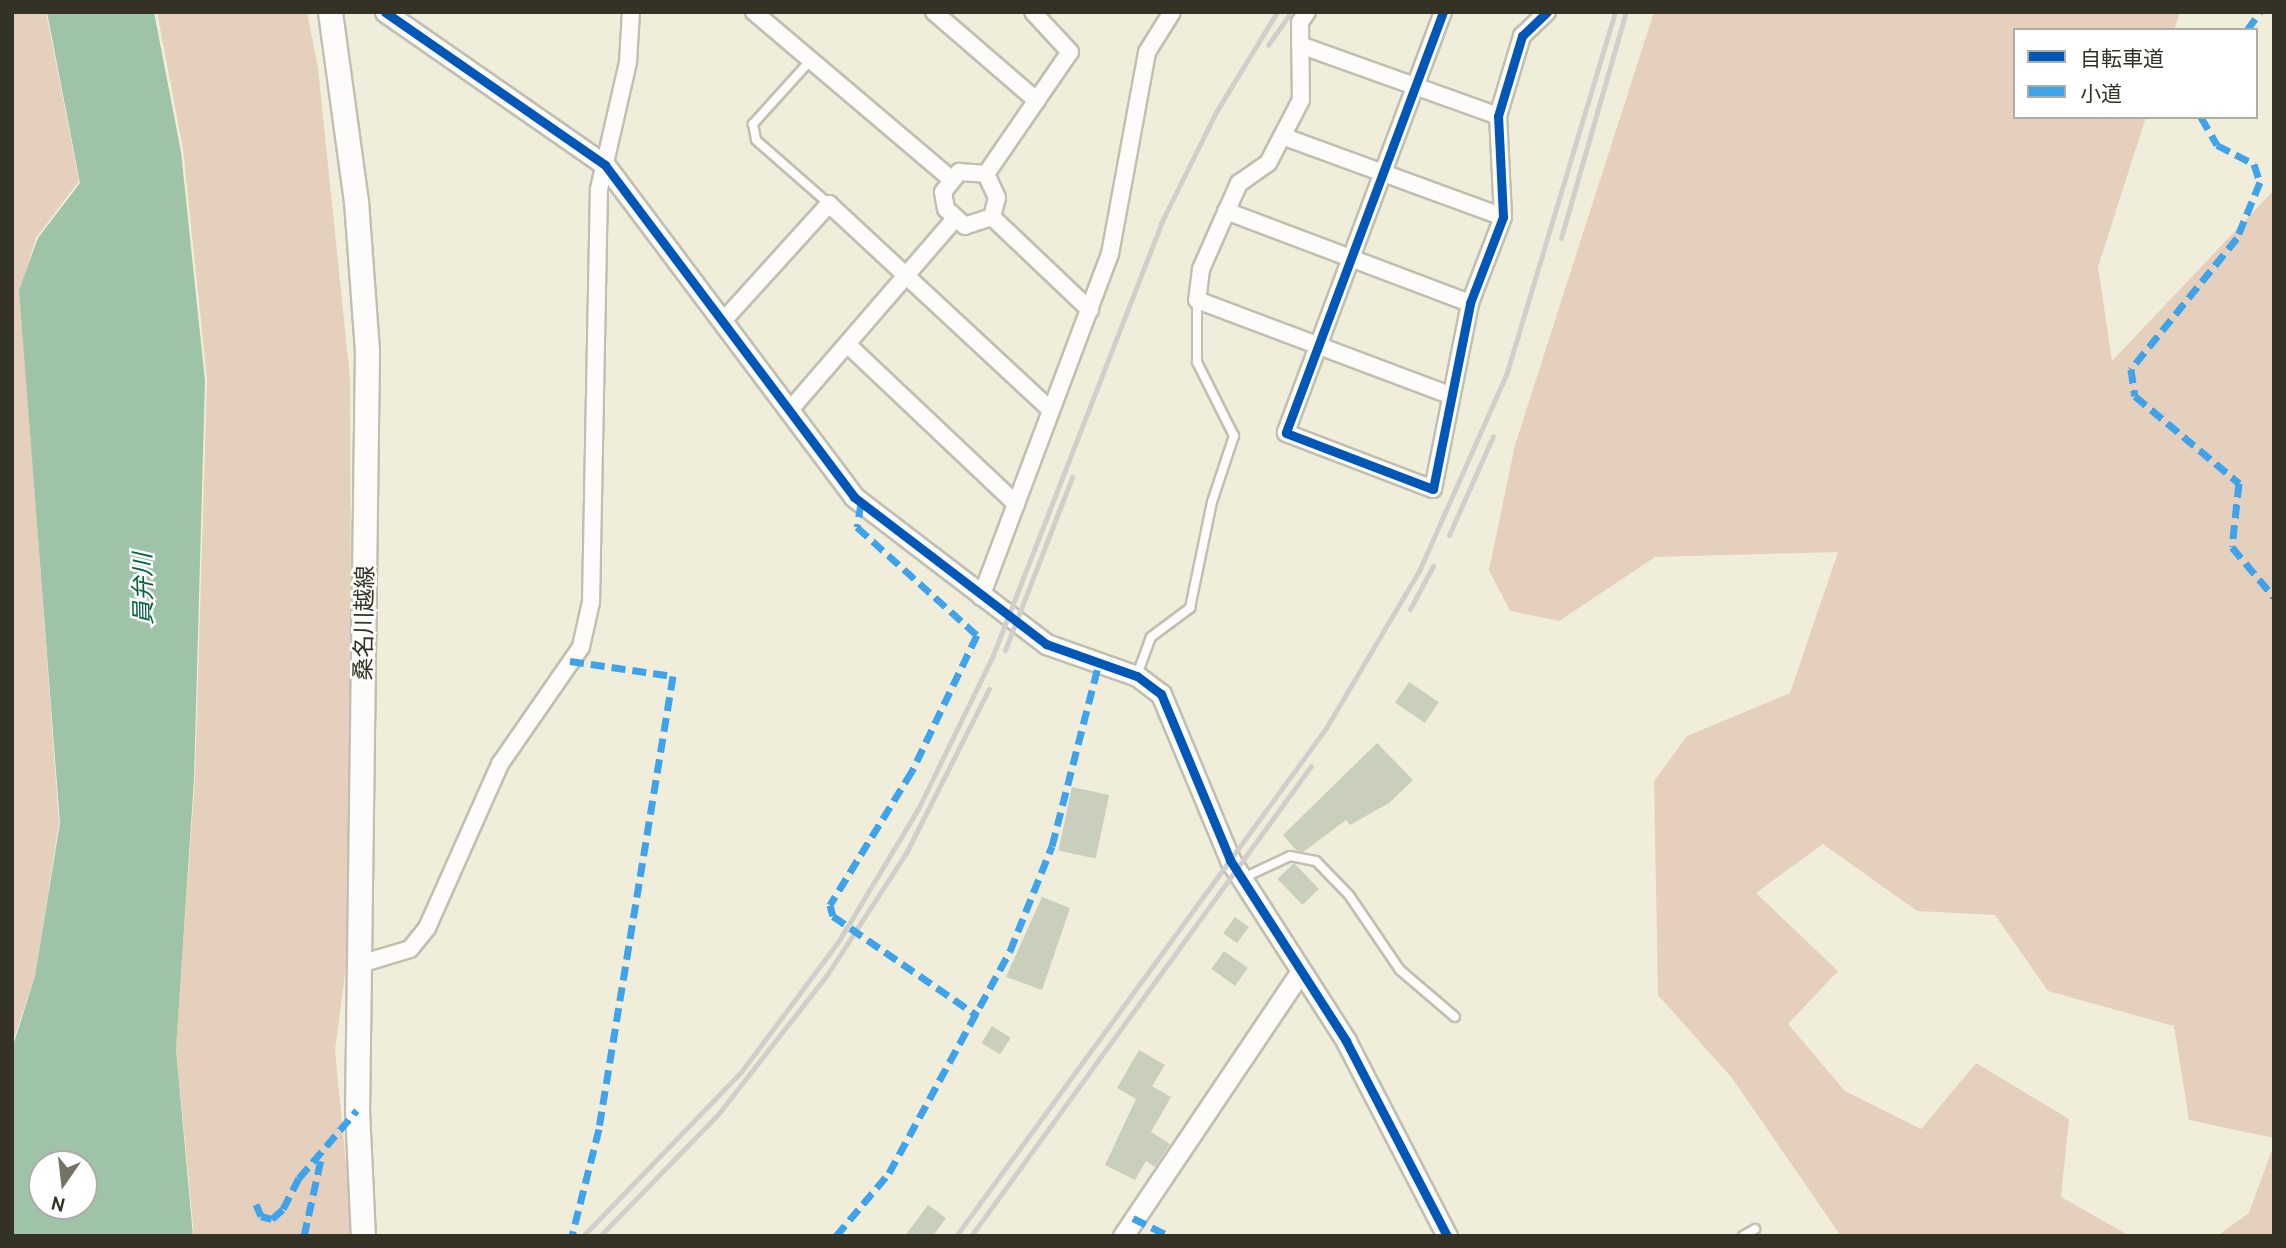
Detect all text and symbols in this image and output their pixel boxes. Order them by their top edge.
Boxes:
legend [2013,28,2258,119]
text: 自転車道 [2080,46,2164,71]
text: 小道 [2080,81,2122,106]
water label: 員弁川 [128,553,158,625]
street label: 桑名川越線 [349,565,379,681]
north arrow [28,1150,98,1220]
text: N [49,1191,68,1217]

